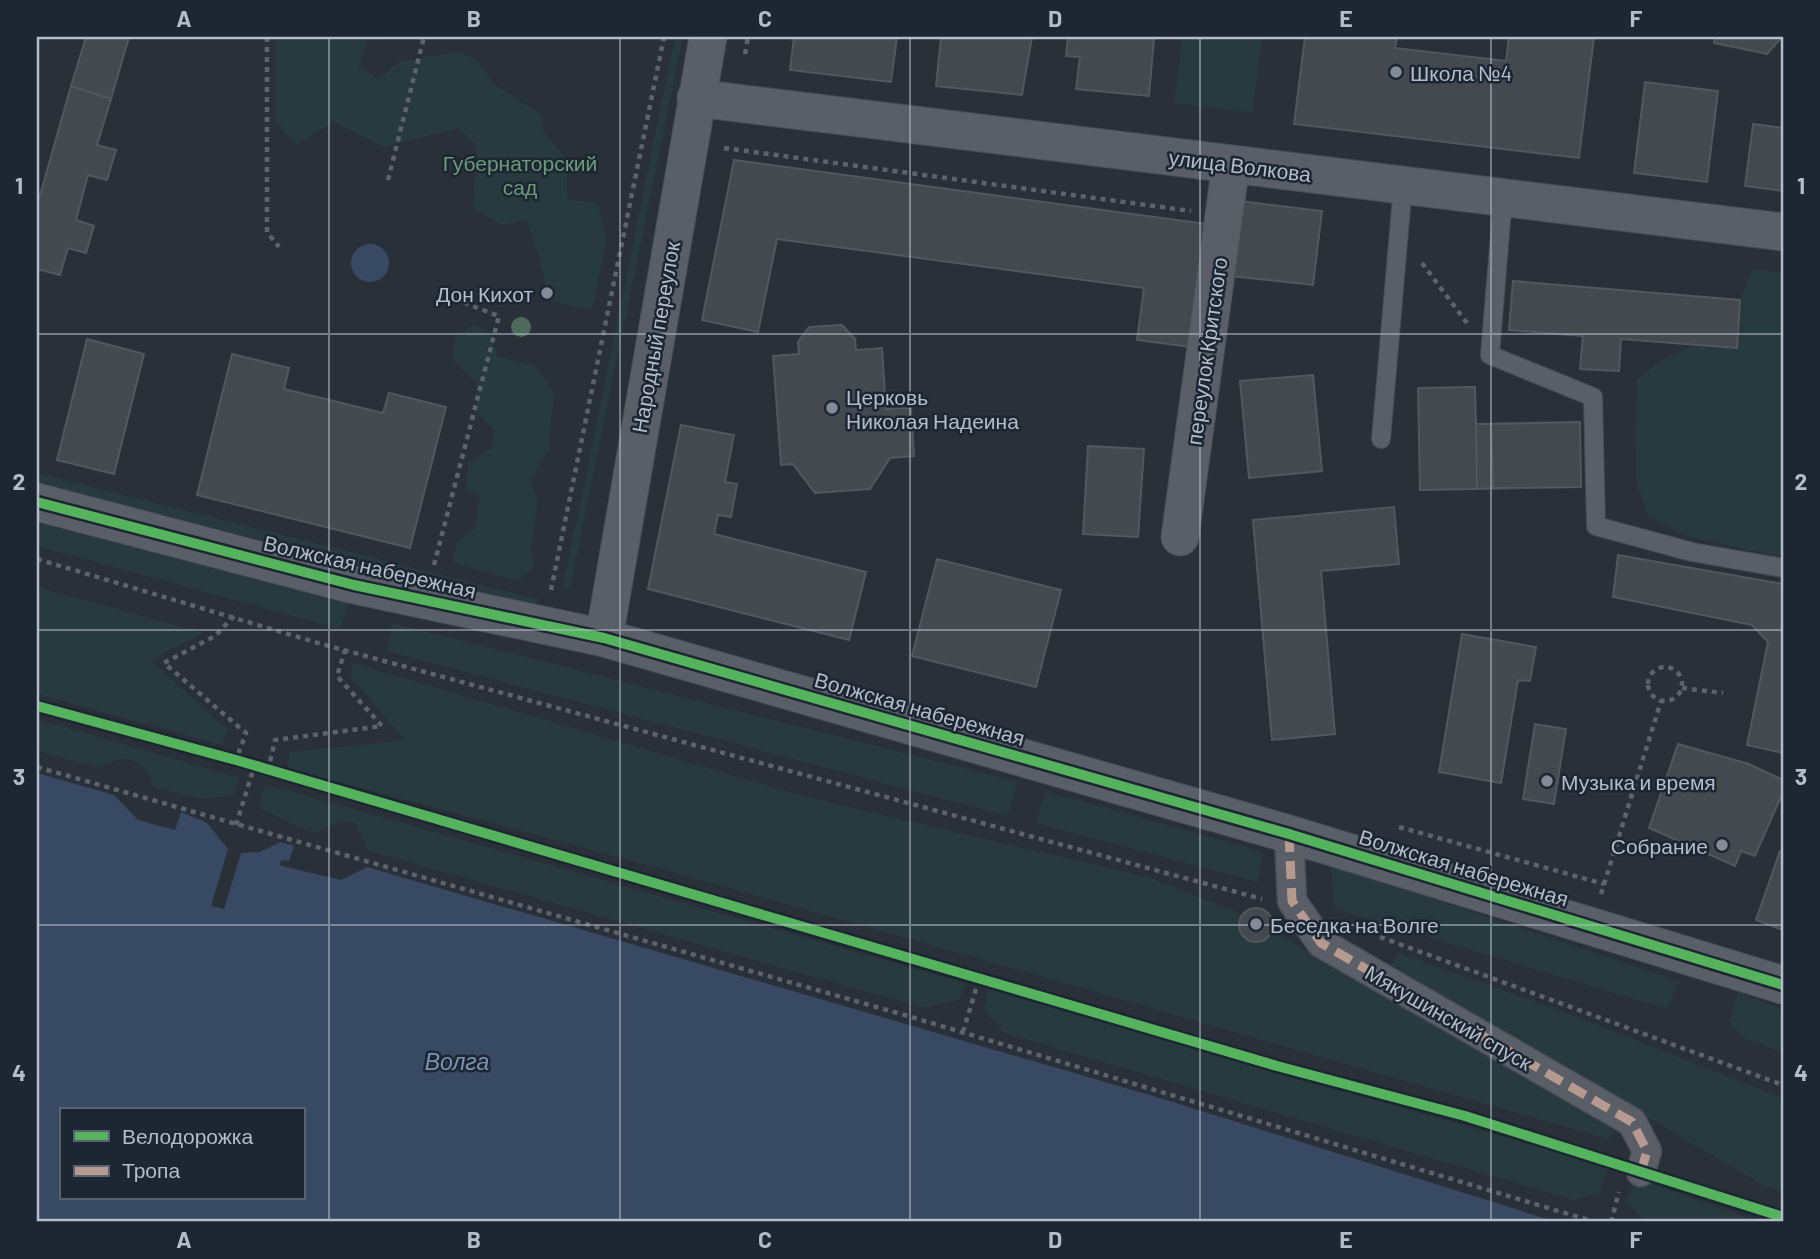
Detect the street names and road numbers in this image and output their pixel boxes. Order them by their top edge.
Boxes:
street label: улица Волкова [1167,144,1313,186]
street label: Народный переулок [626,238,684,435]
street label: переулок Критского [1180,256,1232,446]
street label: Волжская набережная [261,529,479,603]
street label: Волжская набережная [812,666,1028,750]
street label: Волжская набережная [1356,823,1572,911]
street label: Мякушинский спуск [1361,959,1537,1075]

